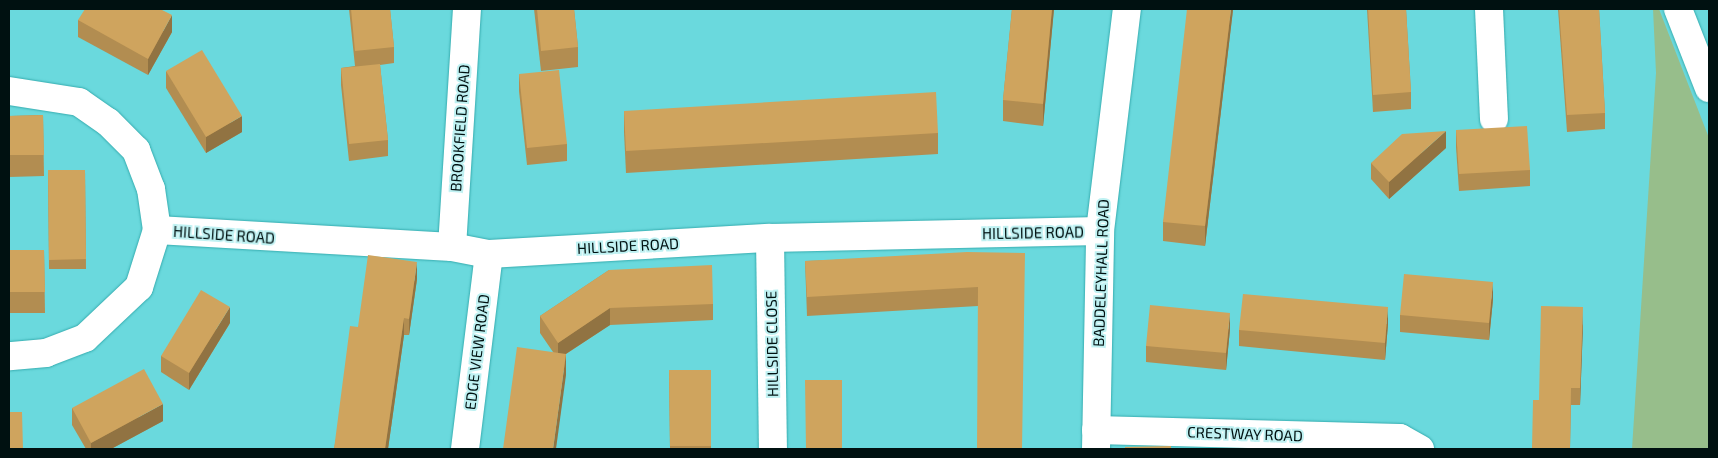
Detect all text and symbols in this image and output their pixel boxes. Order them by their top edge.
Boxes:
street label: BROOKFIELD ROAD [447,64,473,192]
street label: BADDELEYHALL ROAD [1089,199,1113,347]
street label: HILLSIDE ROAD [173,222,275,248]
street label: HILLSIDE ROAD [982,223,1084,243]
street label: HILLSIDE ROAD [577,234,679,258]
street label: HILLSIDE CLOSE [762,291,782,397]
street label: EDGE VIEW ROAD [461,293,493,411]
street label: CRESTWAY ROAD [1187,423,1303,445]

